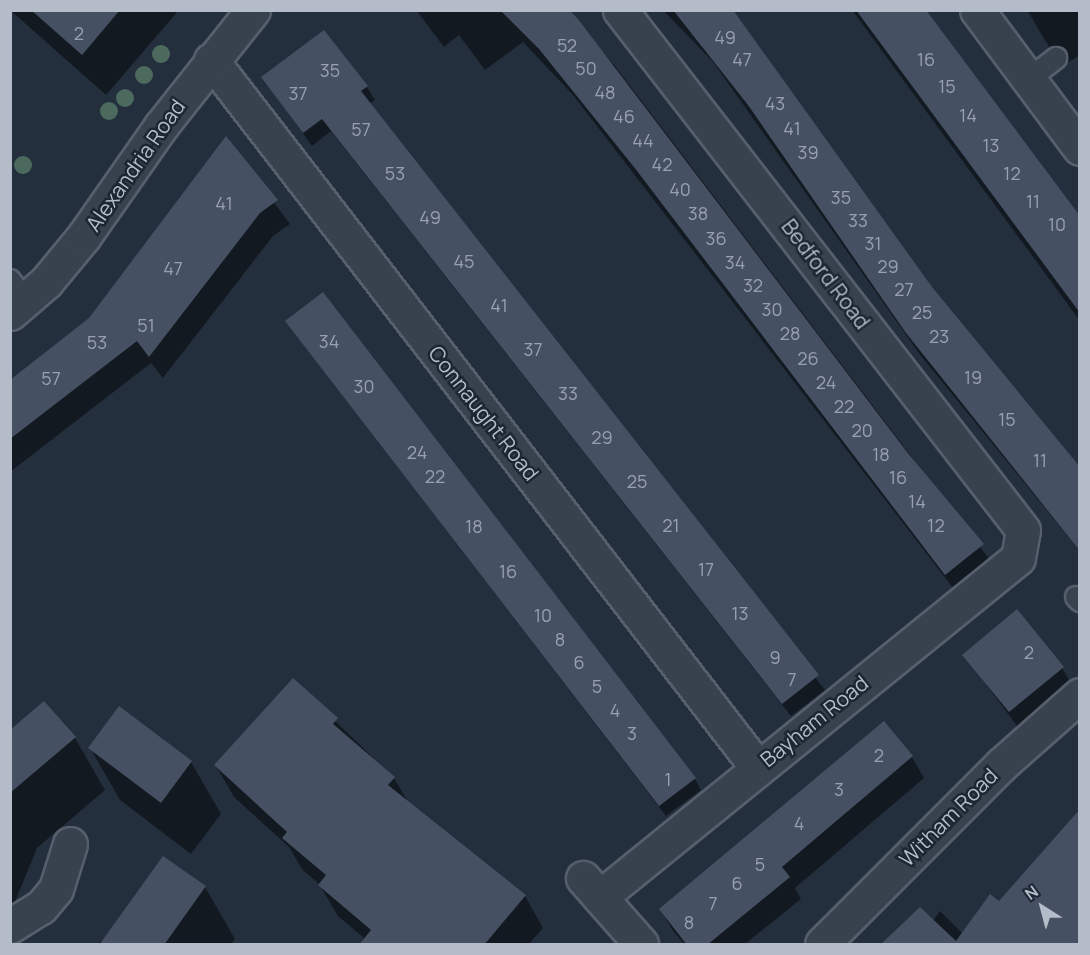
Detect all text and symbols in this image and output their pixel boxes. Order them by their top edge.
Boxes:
house number: 2 [74,22,84,44]
house number: 49 [714,26,736,48]
house number: 52 [557,34,577,56]
house number: 47 [732,48,752,70]
house number: 16 [917,48,935,70]
house number: 50 [575,57,597,79]
house number: 35 [320,59,340,81]
house number: 15 [938,75,956,97]
house number: 48 [594,81,616,103]
house number: 37 [289,82,307,104]
house number: 43 [765,92,785,114]
street label: Alexandria Road [80,94,190,236]
house number: 14 [959,104,977,126]
house number: 46 [613,105,635,127]
house number: 41 [783,117,801,139]
house number: 57 [351,118,371,140]
house number: 44 [632,129,654,151]
house number: 13 [983,134,999,156]
house number: 39 [797,141,819,163]
house number: 42 [652,153,672,175]
house number: 53 [385,162,405,184]
house number: 12 [1003,162,1021,184]
house number: 40 [669,178,691,200]
house number: 35 [831,186,851,208]
house number: 11 [1026,190,1040,212]
house number: 41 [215,192,233,214]
house number: 38 [688,202,708,224]
house number: 49 [419,206,441,228]
house number: 33 [848,209,868,231]
house number: 10 [1048,213,1066,235]
street label: Bedford Road [777,214,875,334]
house number: 36 [705,227,727,249]
house number: 31 [865,232,881,254]
house number: 45 [453,250,475,272]
house number: 34 [725,251,745,273]
house number: 29 [877,255,899,277]
house number: 47 [163,257,183,279]
house number: 32 [743,274,763,296]
house number: 27 [894,278,914,300]
house number: 41 [490,294,508,316]
house number: 30 [762,298,782,320]
house number: 25 [912,301,932,323]
house number: 51 [137,314,155,336]
house number: 28 [780,322,800,344]
house number: 23 [929,325,949,347]
house number: 34 [319,330,339,352]
house number: 53 [87,331,107,353]
house number: 37 [524,338,542,360]
street label: Connaught Road [424,341,544,485]
house number: 26 [797,347,819,369]
house number: 19 [964,366,982,388]
house number: 57 [41,367,61,389]
house number: 24 [816,371,836,393]
house number: 30 [354,375,374,397]
house number: 33 [558,382,578,404]
house number: 22 [834,395,854,417]
house number: 15 [998,408,1016,430]
house number: 20 [851,419,873,441]
house number: 29 [591,426,613,448]
house number: 24 [407,441,427,463]
house number: 18 [872,443,890,465]
house number: 11 [1033,449,1047,471]
house number: 22 [425,465,445,487]
house number: 16 [889,466,907,488]
house number: 25 [627,470,647,492]
house number: 14 [908,490,926,512]
house number: 21 [662,514,680,536]
house number: 12 [927,514,945,536]
house number: 18 [465,515,483,537]
house number: 17 [698,558,714,580]
house number: 16 [499,560,517,582]
house number: 13 [732,602,748,624]
house number: 10 [534,604,552,626]
house number: 8 [555,628,565,650]
house number: 2 [1024,641,1034,663]
house number: 9 [769,646,781,668]
house number: 6 [573,651,585,673]
house number: 7 [787,668,797,690]
street label: Bayham Road [755,670,873,772]
house number: 5 [592,675,602,697]
house number: 4 [610,699,620,721]
house number: 3 [627,722,637,744]
house number: 2 [874,744,884,766]
street label: Witham Road [894,763,1002,871]
house number: 1 [664,768,672,790]
house number: 3 [834,778,844,800]
house number: 4 [794,812,804,834]
house number: 5 [755,853,765,875]
house number: 6 [731,872,743,894]
north arrow [1012,877,1072,937]
text: N [1020,880,1043,905]
house number: 7 [708,892,718,914]
house number: 8 [684,911,694,933]

